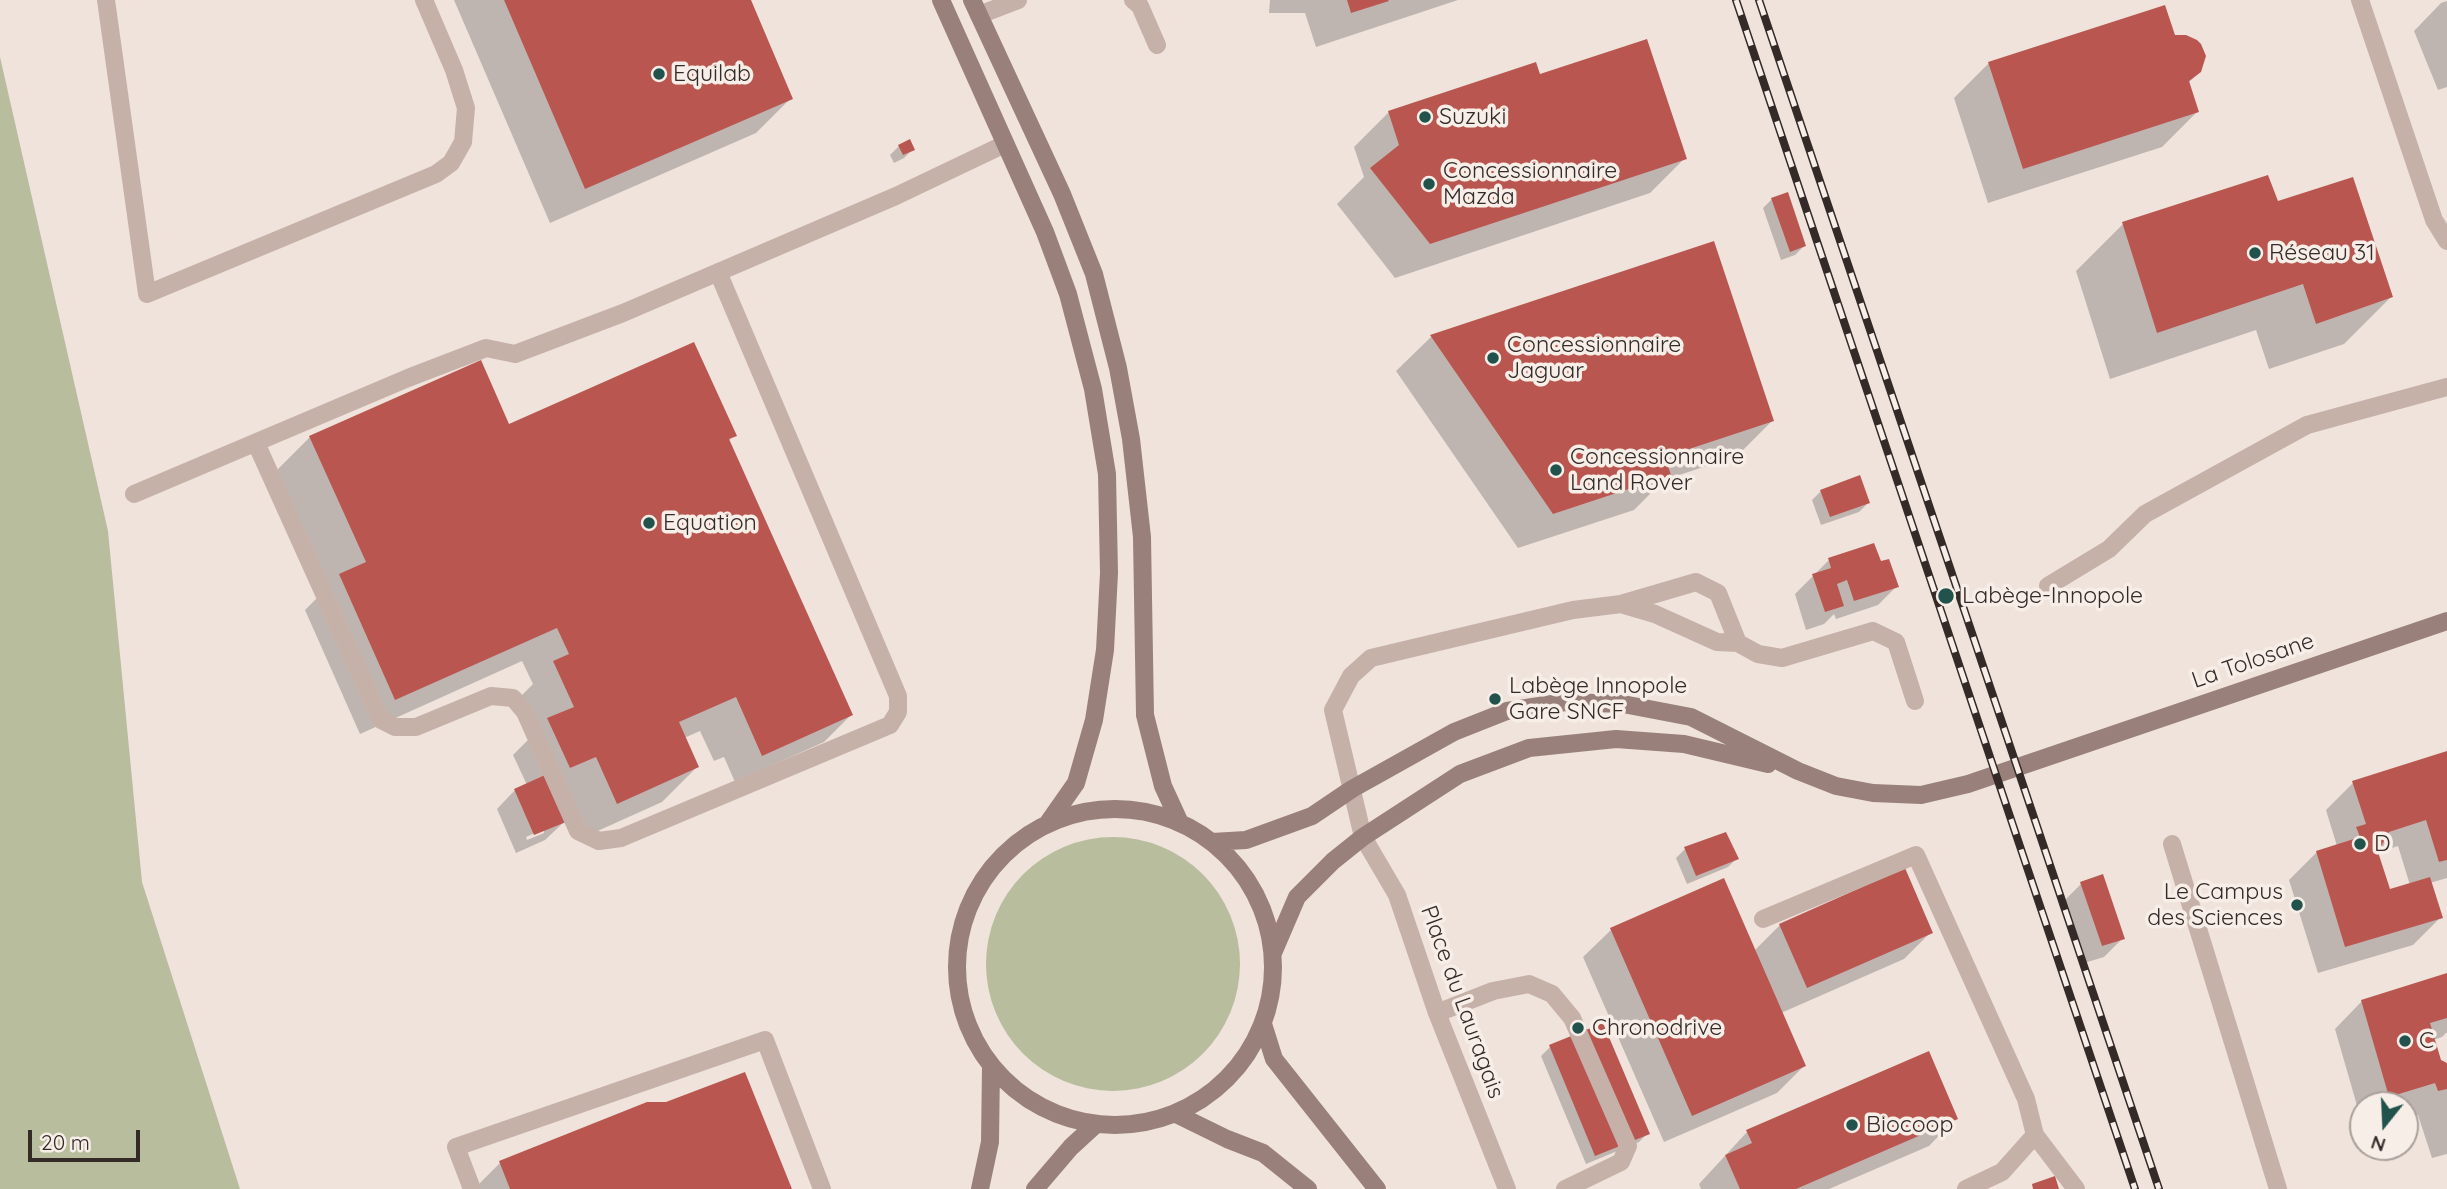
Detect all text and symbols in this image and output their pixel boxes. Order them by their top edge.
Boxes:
place label: Equilab [673,60,751,88]
marker: Equilab [651,66,667,82]
place label: Suzuki [1439,103,1506,131]
marker: Suzuki [1417,109,1433,125]
place label: Concessionnaire Mazda [1443,157,1617,211]
marker: Concessionnaire Mazda [1421,176,1437,192]
place label: Réseau 31 [2269,239,2375,267]
marker: Réseau 31 [2247,245,2263,261]
place label: Concessionnaire Jaguar [1507,331,1681,385]
marker: Concessionnaire Jaguar [1485,350,1501,366]
place label: Concessionnaire Land Rover [1570,443,1744,497]
marker: Concessionnaire Land Rover [1548,462,1564,478]
place label: Equation [663,509,757,537]
marker: Equation [641,515,657,531]
place label: Labège-Innopole [1962,582,2143,610]
marker: Labège-Innopole [1936,586,1956,606]
street label: La Tolosane [2188,627,2318,695]
place label: Labège Innopole Gare SNCF [1509,672,1687,726]
marker: Labège Innopole Gare SNCF [1487,691,1503,707]
place label: D [2374,830,2391,858]
marker: D [2352,836,2368,852]
place label: Le Campus des Sciences [2147,878,2283,932]
marker: Le Campus des Sciences [2289,897,2305,913]
street label: Place du Lauragais [1414,902,1510,1102]
place label: Chronodrive [1592,1014,1722,1042]
marker: Chronodrive [1570,1020,1586,1036]
place label: C [2419,1027,2434,1055]
marker: C [2397,1033,2413,1049]
north arrow [2349,1091,2419,1161]
place label: Biocoop [1866,1111,1953,1139]
scale bar [32,1116,144,1160]
marker: Biocoop [1844,1117,1860,1133]
text: 20 m [41,1129,90,1155]
text: N [2368,1130,2388,1158]

